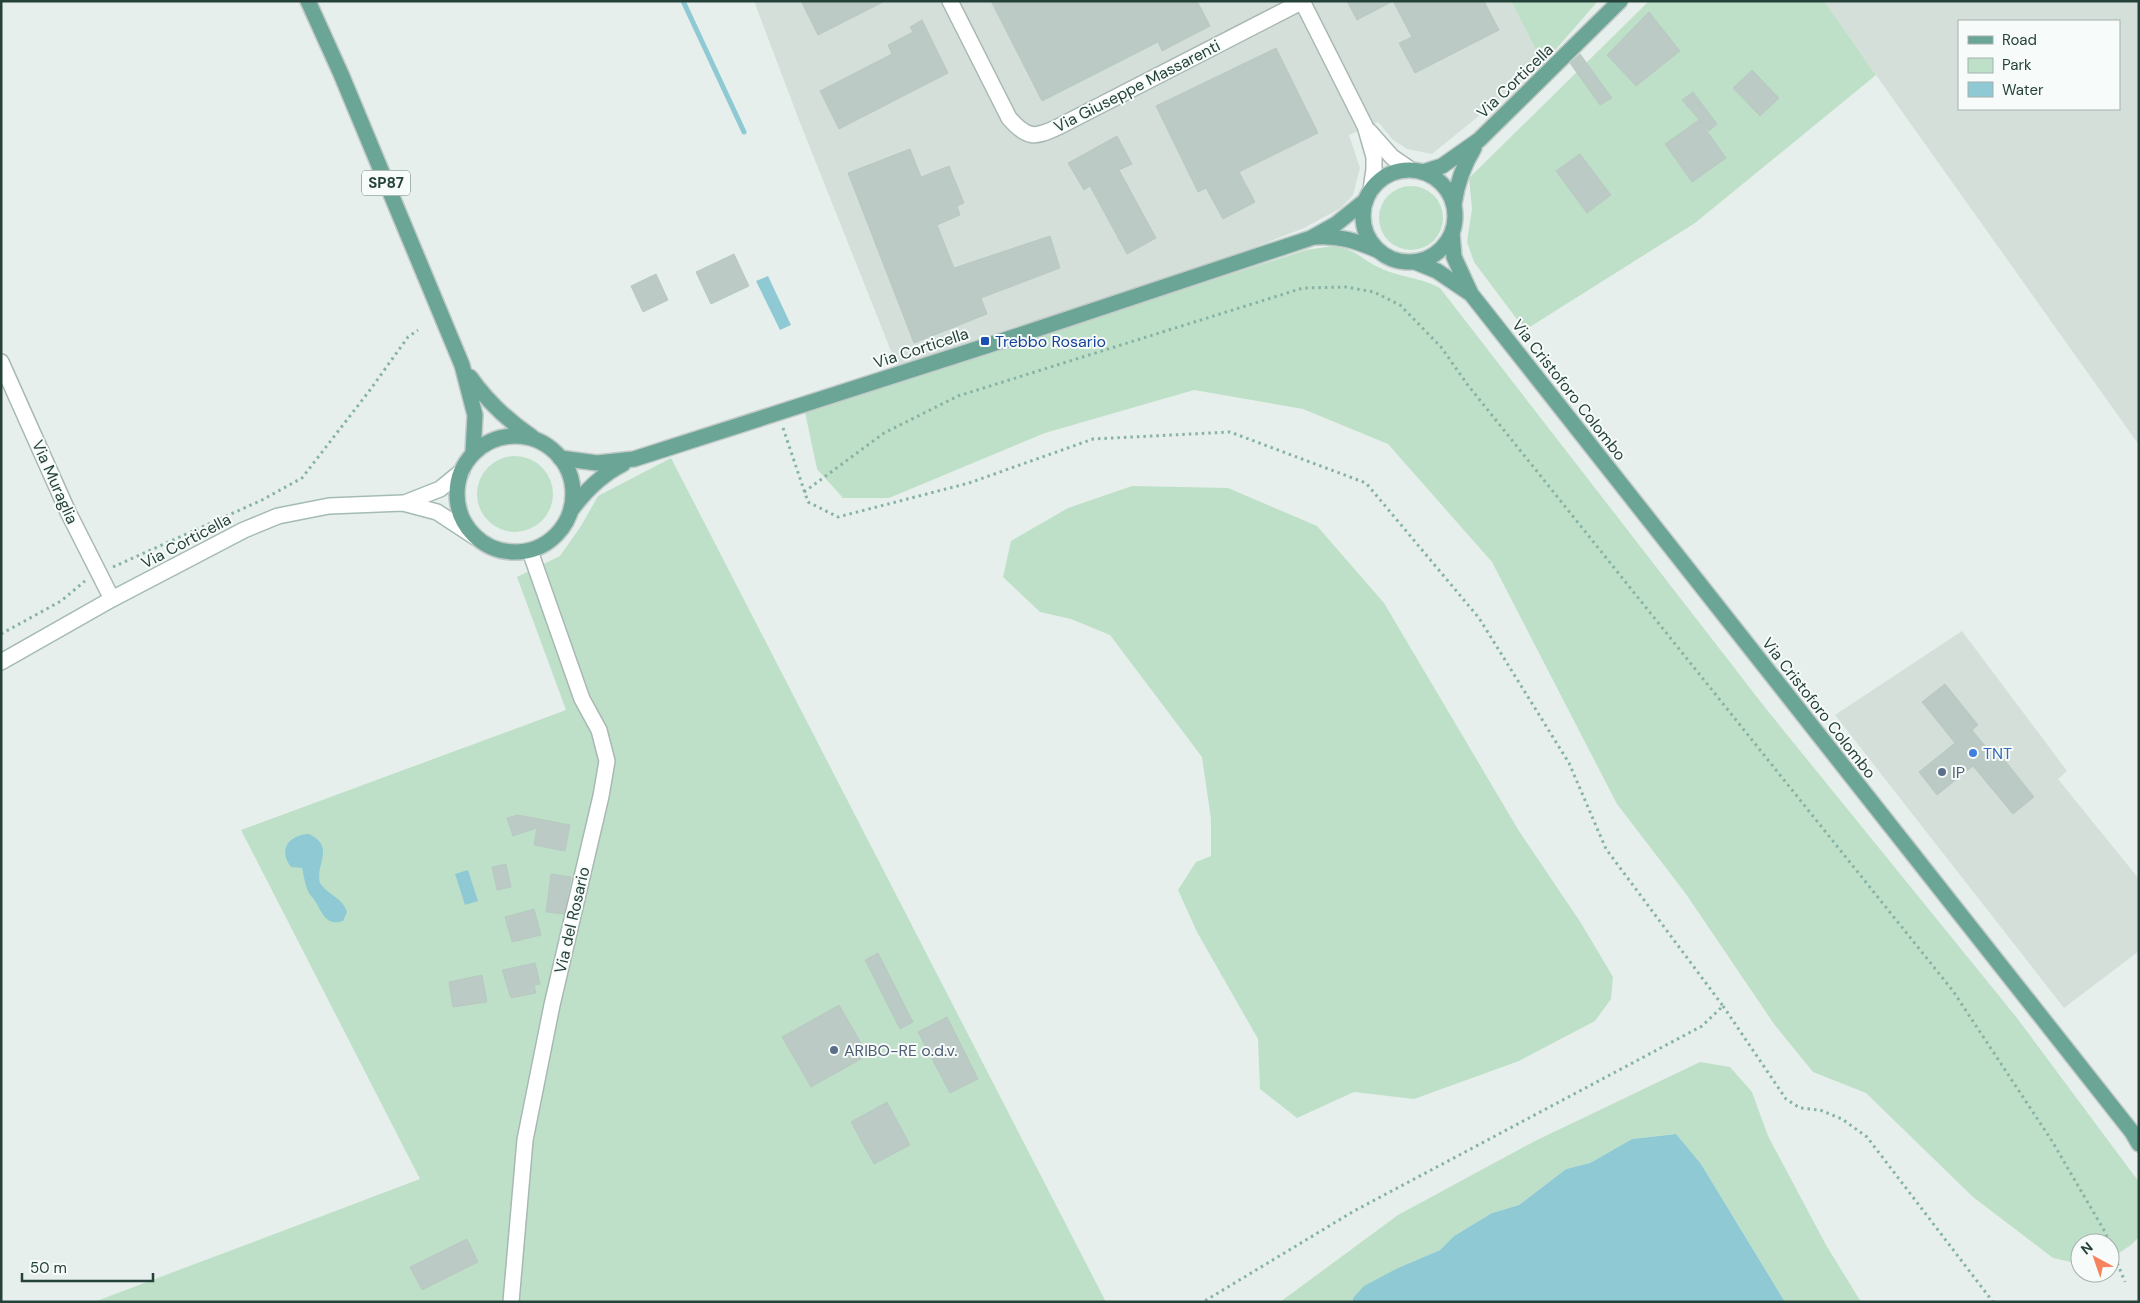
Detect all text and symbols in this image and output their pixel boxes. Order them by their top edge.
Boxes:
legend [1958,20,2120,110]
text: Road [2002,30,2037,50]
street label: Via Giuseppe Massarenti [1050,35,1224,137]
street label: Via Corticella [1472,39,1558,123]
text: Park [2002,55,2032,75]
text: Water [2002,80,2044,100]
road number: SP87 [362,170,410,196]
street label: Via Cristoforo Colombo [1507,315,1631,465]
street label: Via Corticella [871,323,971,373]
place label: Trebbo Rosario [995,331,1106,352]
marker: Trebbo Rosario [979,335,991,347]
street label: Via Muraglia [27,437,83,527]
street label: Via Corticella [138,509,234,573]
street label: Via Cristoforo Colombo [1757,633,1881,783]
place label: TNT [1983,743,2012,764]
marker: TNT [1967,747,1979,759]
place label: IP [1952,762,1965,783]
marker: IP [1936,766,1948,778]
street label: Via del Rosario [550,865,594,975]
place label: ARIBO-RE o.d.v. [844,1040,958,1061]
marker: ARIBO-RE o.d.v. [828,1044,840,1056]
north arrow [2070,1233,2120,1283]
text: N [2077,1238,2096,1258]
scale bar [22,1250,154,1282]
text: 50 m [30,1258,67,1278]

